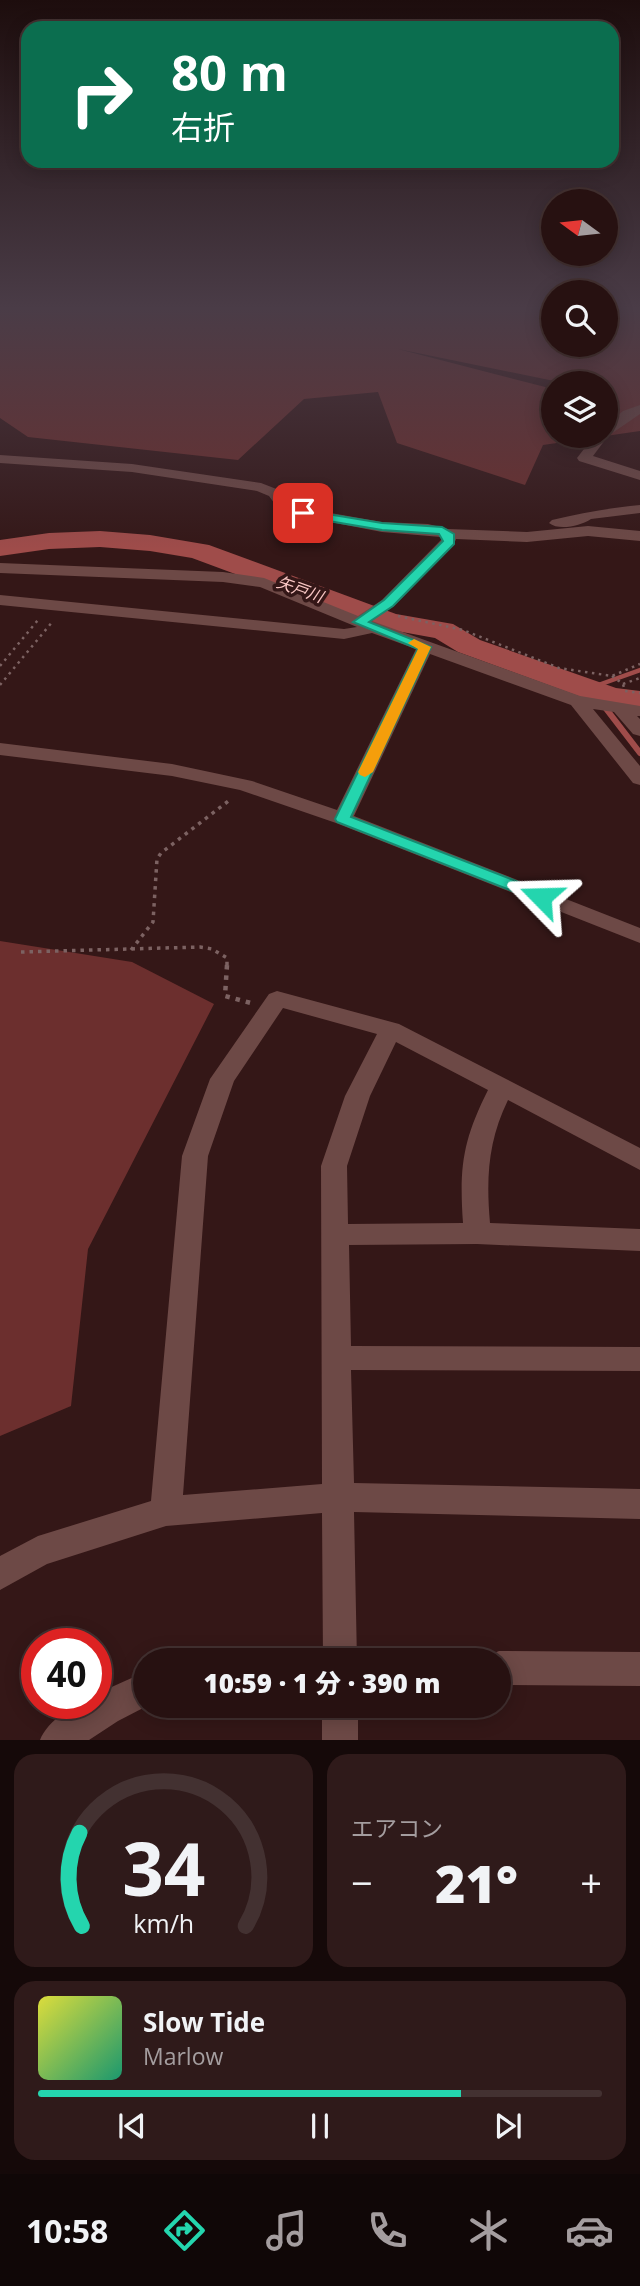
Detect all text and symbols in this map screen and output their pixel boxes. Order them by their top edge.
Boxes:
text: 80 m [171,39,288,105]
icon: right [56,49,147,140]
text: 右折 [171,105,235,148]
north arrow [541,189,618,266]
map controls [541,189,618,448]
button: search [541,280,618,357]
button: layers [541,371,618,448]
pin [273,483,333,543]
icon: arrive [284,494,322,532]
water label: 矢戸川 [274,570,328,608]
position arrow [504,860,578,934]
speed limit sign: 40 [21,1628,112,1719]
text: 10:59 · 1 分 · 390 m [204,1665,440,1701]
text: エアコン [351,1812,443,1844]
text: 34 [122,1819,205,1918]
text: 21° [435,1847,518,1918]
text: − [351,1856,373,1908]
text: + [580,1856,602,1908]
text: km/h [133,1906,194,1940]
text: Slow Tide [143,2004,265,2040]
text: Marlow [143,2040,223,2072]
icon: previous [113,2107,151,2145]
icon: pause [301,2107,339,2145]
icon: next [489,2107,527,2145]
icon: directions [160,2206,209,2255]
icon: music [262,2206,311,2255]
icon: phone [363,2206,412,2255]
icon: climate [464,2206,513,2255]
icon: car [565,2206,614,2255]
text: 10:58 [26,2209,108,2252]

